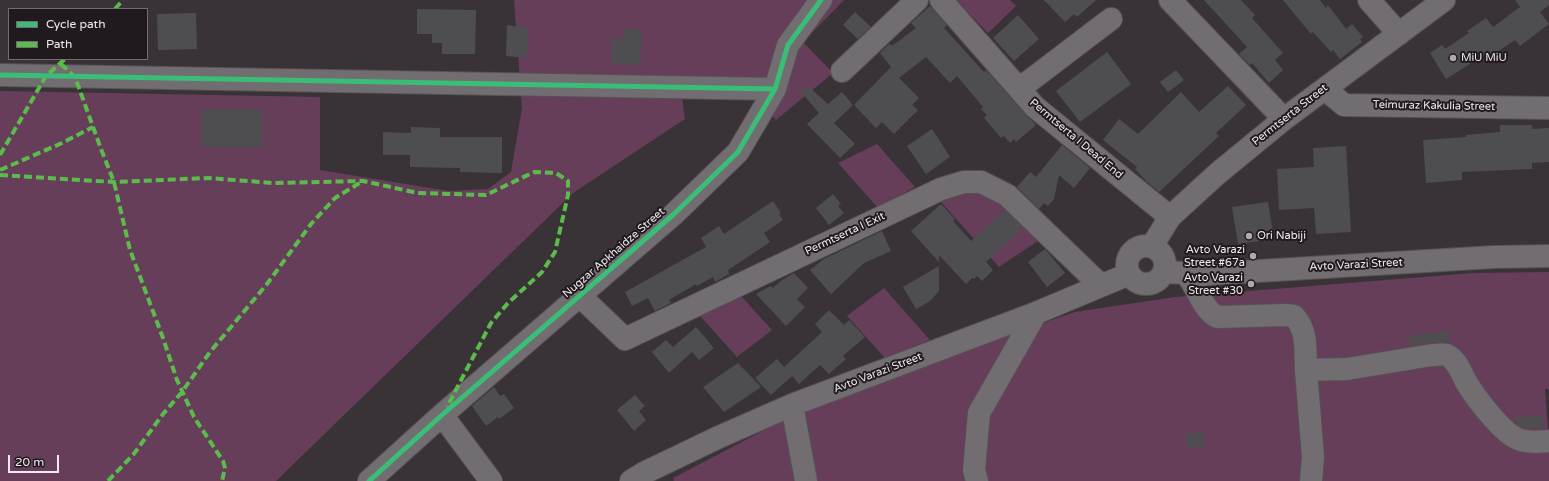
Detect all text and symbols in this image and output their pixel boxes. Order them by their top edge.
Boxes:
legend [8,8,148,60]
text: Cycle path [46,17,105,31]
text: Path [46,37,72,51]
place label: MiU MiU [1461,51,1507,65]
marker: MiU MiU [1448,53,1458,63]
street label: Permtserta Street [1250,81,1330,149]
street label: Permtserta I Dead End [1027,96,1125,182]
street label: Teimuraz Kakulia Street [1373,98,1495,114]
street label: Nugzar Apkhaidze Street [560,205,668,301]
street label: Permtserta I Exit [803,210,887,258]
place label: Ori Nabiji [1257,229,1306,243]
marker: Ori Nabiji [1244,231,1254,241]
place label: Avto Varazi Street #67a [1184,243,1245,269]
marker: Avto Varazi Street #67a [1248,251,1258,261]
street label: Avto Varazi Street [1309,256,1403,274]
place label: Avto Varazi Street #30 [1184,271,1243,297]
marker: Avto Varazi Street #30 [1246,279,1256,289]
street label: Avto Varazi Street [832,350,924,396]
scale bar [10,447,61,473]
text: 20 m [15,455,44,469]

